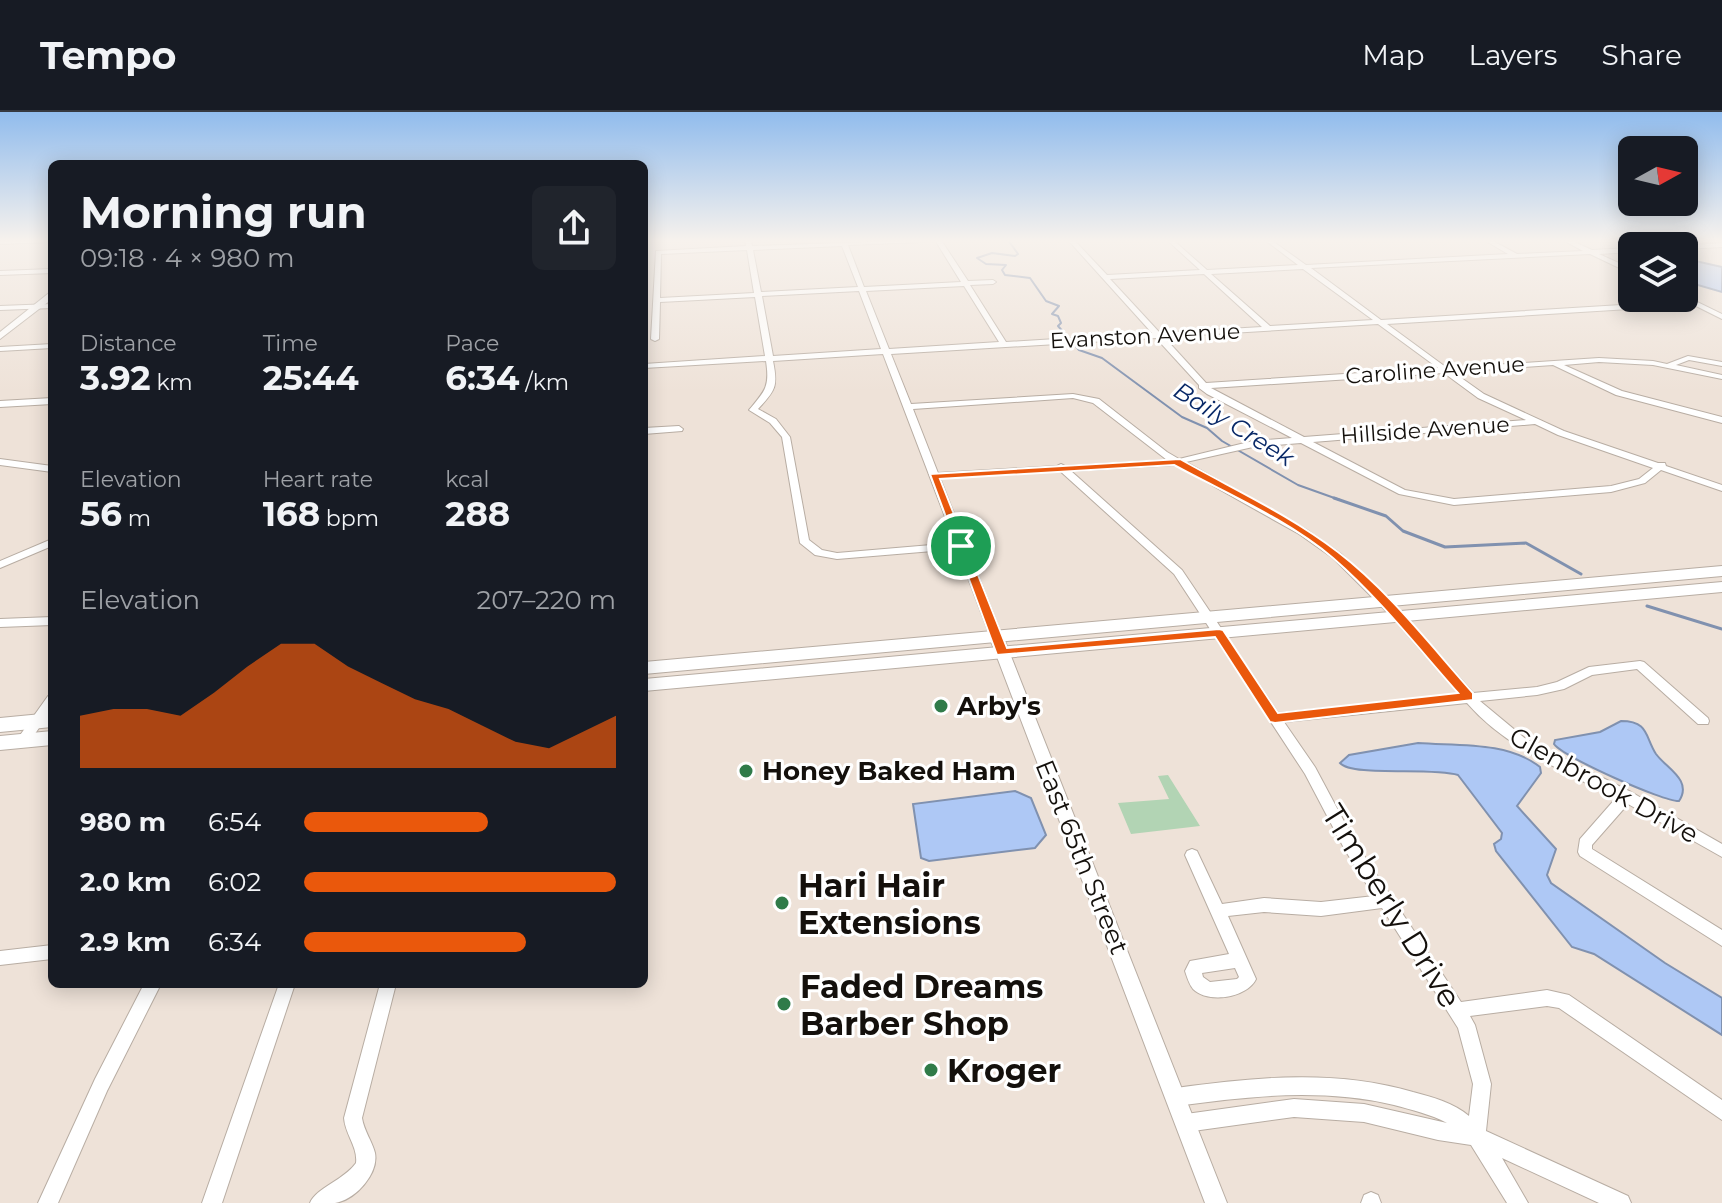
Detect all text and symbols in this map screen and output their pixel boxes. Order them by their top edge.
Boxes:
text: Tempo [40,32,176,79]
text: Map [1362,38,1425,72]
text: Layers [1469,38,1558,72]
text: Share [1602,38,1682,72]
north arrow [1618,136,1698,216]
map controls [1618,136,1698,312]
text: Morning run [80,185,367,239]
button: share [532,186,616,270]
button: layers [1618,232,1698,312]
text: 09:18 · 4 × 980 m [80,242,295,274]
street label: Evanston Avenue [1049,318,1241,354]
text: Distance [80,330,177,357]
text: Time [263,330,318,357]
text: Pace [445,330,499,357]
street label: Caroline Avenue [1345,350,1525,390]
text: 3.92 [80,357,151,399]
text: 25:44 [263,357,359,399]
text: 6:34 [445,357,519,399]
text: km [151,369,193,396]
text: /km [519,369,569,396]
water label: Baily Creek [1169,376,1301,473]
street label: Hillside Avenue [1340,411,1510,449]
text: Elevation [80,466,182,493]
text: Heart rate [263,466,373,493]
text: kcal [445,466,489,493]
text: 56 [80,493,122,535]
text: 168 [263,493,320,535]
text: 288 [445,493,510,535]
text: m [122,505,151,532]
text: bpm [320,505,379,532]
pin [927,512,995,580]
icon: arrive [939,524,983,568]
text: Elevation [80,584,200,616]
text: 207–220 m [476,584,616,616]
place label: Arby's [956,690,1041,722]
marker: Arby's [932,697,950,715]
street label: Glenbrook Drive [1504,720,1704,850]
place label: Honey Baked Ham [762,755,1016,787]
street label: East 65th Street [1028,755,1136,959]
marker: Honey Baked Ham [737,762,755,780]
street label: Timberly Drive [1314,797,1470,1015]
text: 980 m [80,806,166,838]
text: 6:54 [208,806,261,838]
text: 2.0 km [80,866,171,898]
text: 6:02 [208,866,261,898]
place label: Hari Hair Extensions [798,866,981,942]
marker: Hari Hair Extensions [773,894,791,912]
text: 2.9 km [80,926,171,958]
text: 6:34 [208,926,261,958]
place label: Faded Dreams Barber Shop [800,967,1043,1043]
marker: Faded Dreams Barber Shop [775,995,793,1013]
place label: Kroger [947,1051,1061,1090]
marker: Kroger [922,1061,940,1079]

